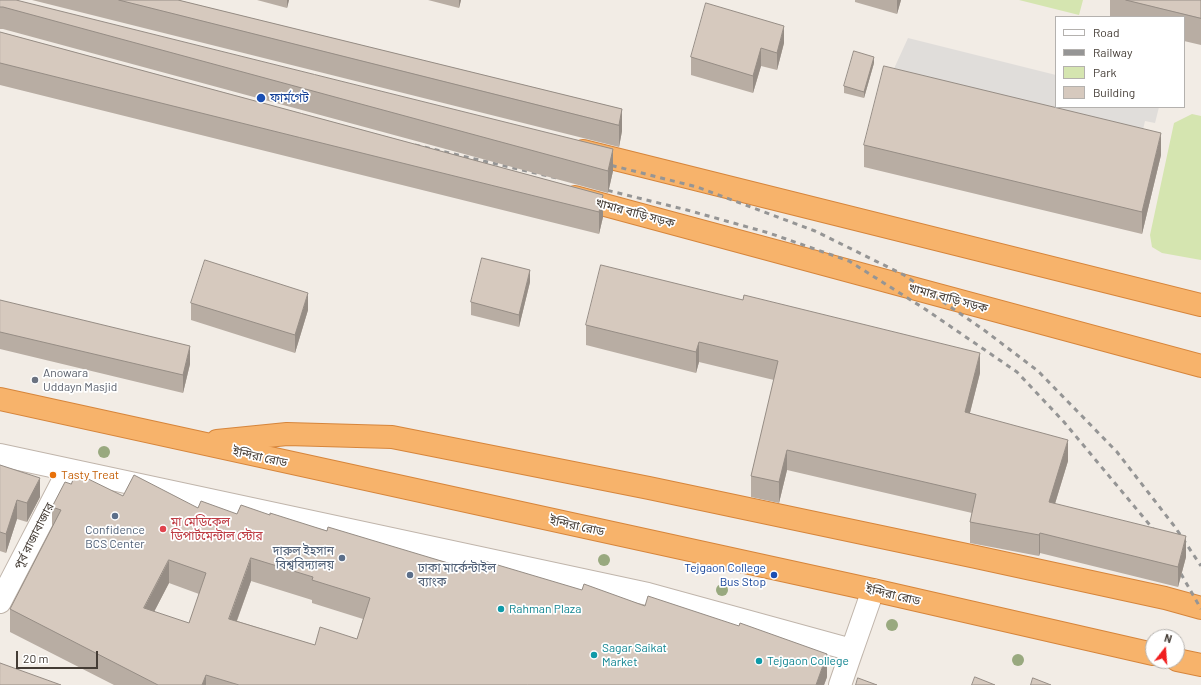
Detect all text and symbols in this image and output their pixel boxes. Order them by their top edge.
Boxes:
legend [1055,16,1185,108]
text: Road [1093,25,1120,39]
text: Railway [1093,45,1132,59]
text: Park [1093,65,1117,79]
text: Building [1093,85,1135,99]
place label: ফার্মগেট [270,91,309,105]
marker: ফার্মগেট [255,92,267,104]
street label: খামার বাড়ি সড়ক [594,196,676,230]
street label: খামার বাড়ি সড়ক [907,281,989,315]
place label: Anowara Uddayn Masjid [43,366,117,394]
marker: Anowara Uddayn Masjid [30,375,40,385]
street label: ইন্দিরা রোড [231,444,289,470]
place label: Tasty Treat [61,468,119,482]
marker: Tasty Treat [48,470,58,480]
street label: পূর্ব রাজাবাজার [11,500,57,572]
marker: Confidence BCS Center [110,511,120,521]
street label: ইন্দিরা রোড [548,513,606,539]
place label: মা মেডিকেল ডিপার্টমেন্টাল স্টোর [171,515,263,543]
place label: Confidence BCS Center [85,523,145,551]
marker: মা মেডিকেল ডিপার্টমেন্টাল স্টোর [158,524,168,534]
place label: দারুল ইহসান বিশ্ববিদ্যালয় [273,544,334,572]
marker: দারুল ইহসান বিশ্ববিদ্যালয় [337,553,347,563]
place label: ঢাকা মার্কেন্টাইল ব্যাংক [418,561,496,589]
place label: Tejgaon College Bus Stop [684,561,766,589]
marker: ঢাকা মার্কেন্টাইল ব্যাংক [405,570,415,580]
marker: Tejgaon College Bus Stop [769,570,779,580]
street label: ইন্দিরা রোড [864,582,922,608]
place label: Rahman Plaza [509,602,581,616]
marker: Rahman Plaza [496,604,506,614]
north arrow [1145,629,1185,669]
text: N [1163,631,1174,645]
place label: Sagar Saikat Market [602,641,667,669]
scale bar [18,643,100,669]
marker: Sagar Saikat Market [589,650,599,660]
text: 20 m [23,651,49,665]
place label: Tejgaon College [767,654,849,668]
marker: Tejgaon College [754,656,764,666]

